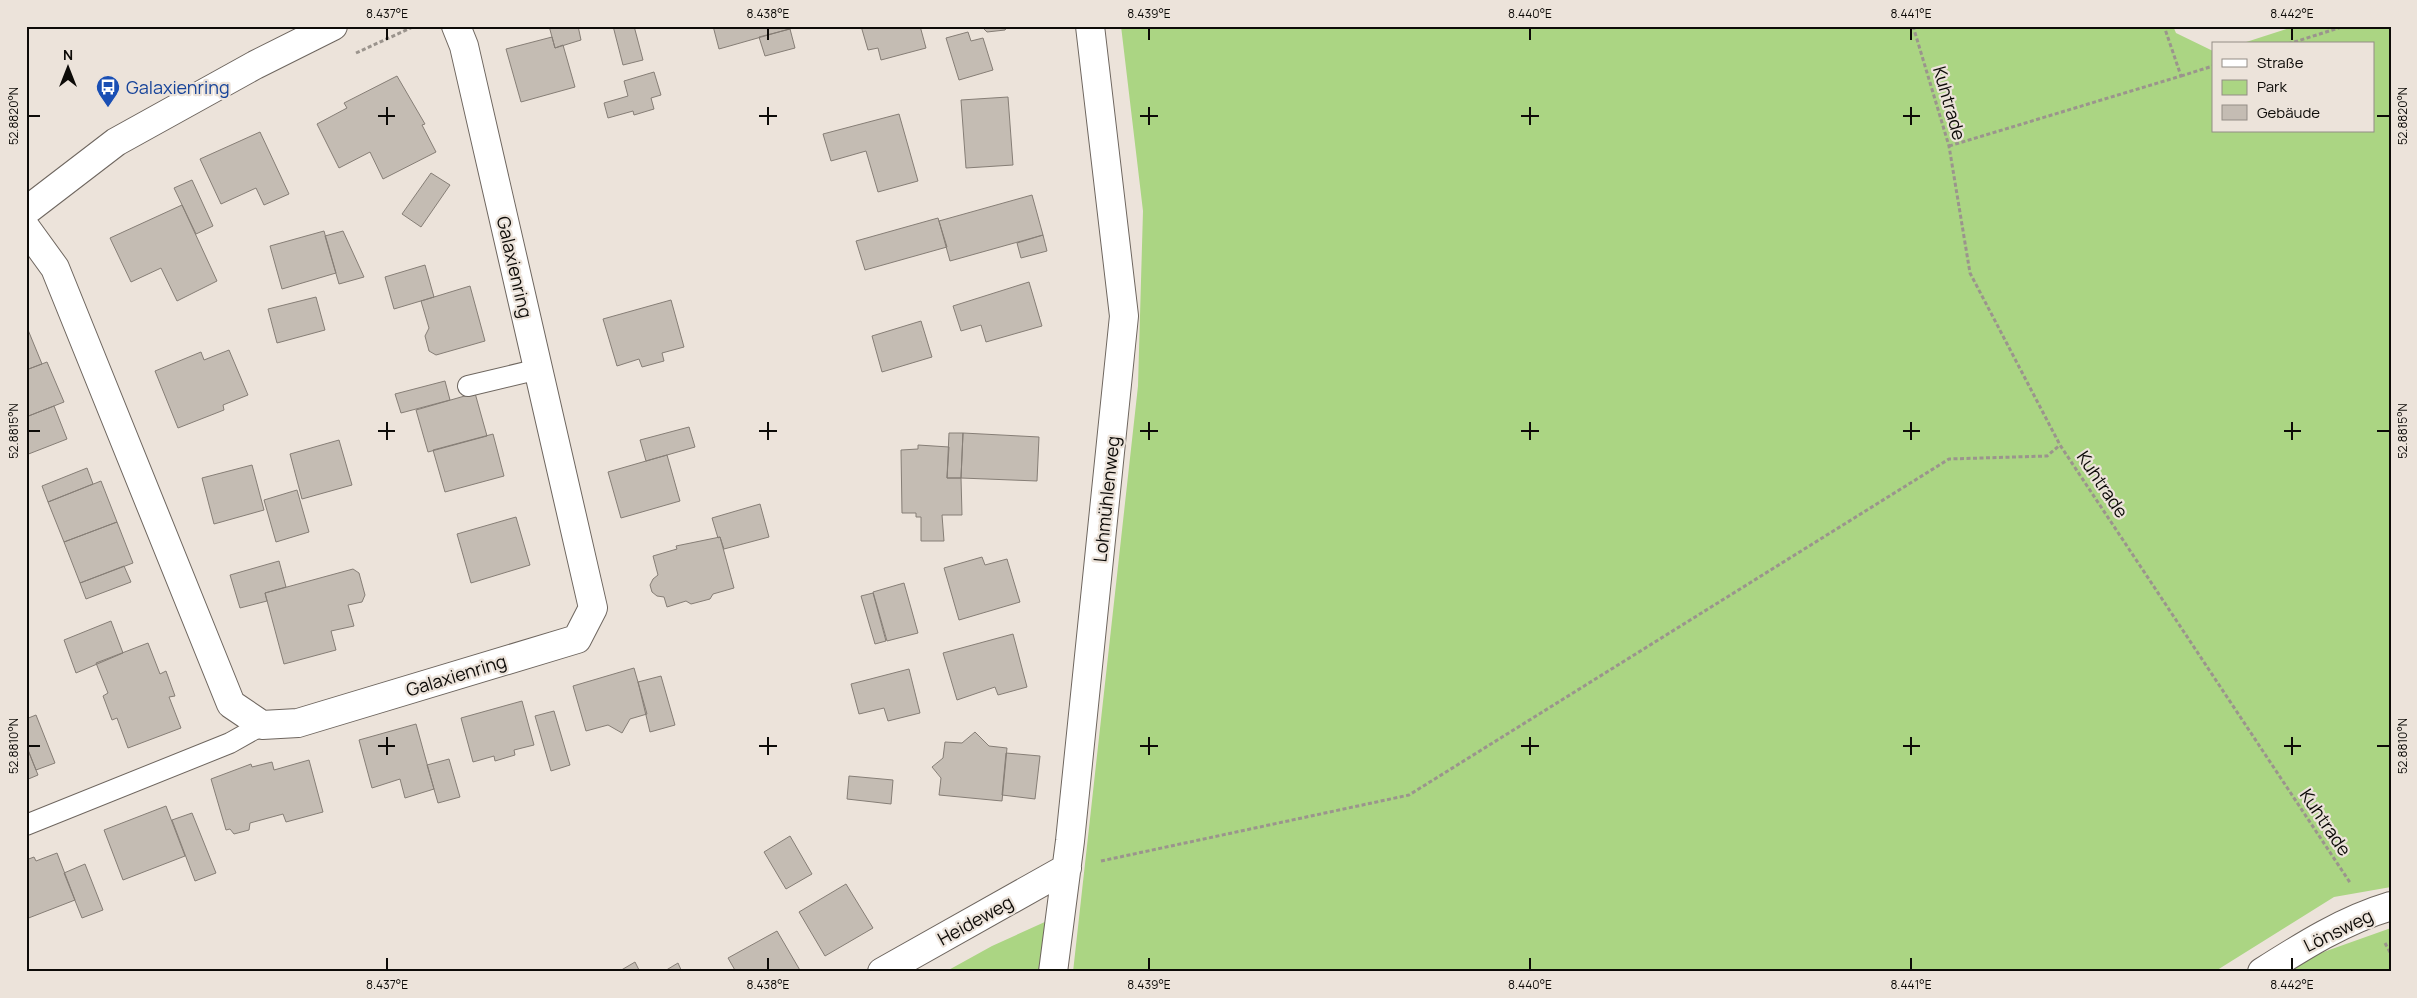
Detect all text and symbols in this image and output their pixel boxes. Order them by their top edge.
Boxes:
text: 8.437°E [366,5,408,22]
text: 8.438°E [747,5,790,22]
text: 8.439°E [1127,5,1171,22]
text: 8.440°E [1508,5,1552,22]
text: 8.441°E [1890,5,1932,22]
text: 8.442°E [2270,5,2314,22]
north arrow [42,42,92,92]
legend [2212,42,2374,132]
text: N [63,45,73,64]
text: Straße [2257,52,2304,73]
street label: Kuhtrade [1928,63,1972,143]
bus stop icon: Galaxienring [95,74,121,108]
place label: Galaxienring [126,75,230,99]
text: Park [2257,76,2287,97]
text: 52.8820°N [5,87,22,145]
text: 52.8820°N [2394,87,2411,145]
text: Gebäude [2257,102,2320,123]
street label: Galaxienring [492,214,538,320]
text: 52.8815°N [5,403,22,459]
text: 52.8815°N [2394,403,2411,459]
street label: Lohmühlenweg [1087,435,1125,563]
street label: Kuhtrade [2072,446,2134,522]
street label: Galaxienring [403,648,509,702]
text: 52.8810°N [5,718,22,774]
text: 52.8810°N [2394,718,2411,774]
street label: Kuhtrade [2295,784,2357,860]
street label: Heideweg [933,890,1017,950]
street label: Lönsweg [2299,903,2377,957]
text: 8.437°E [366,976,408,993]
text: 8.438°E [747,976,790,993]
text: 8.439°E [1127,976,1171,993]
text: 8.440°E [1508,976,1552,993]
text: 8.441°E [1890,976,1932,993]
text: 8.442°E [2270,976,2314,993]

